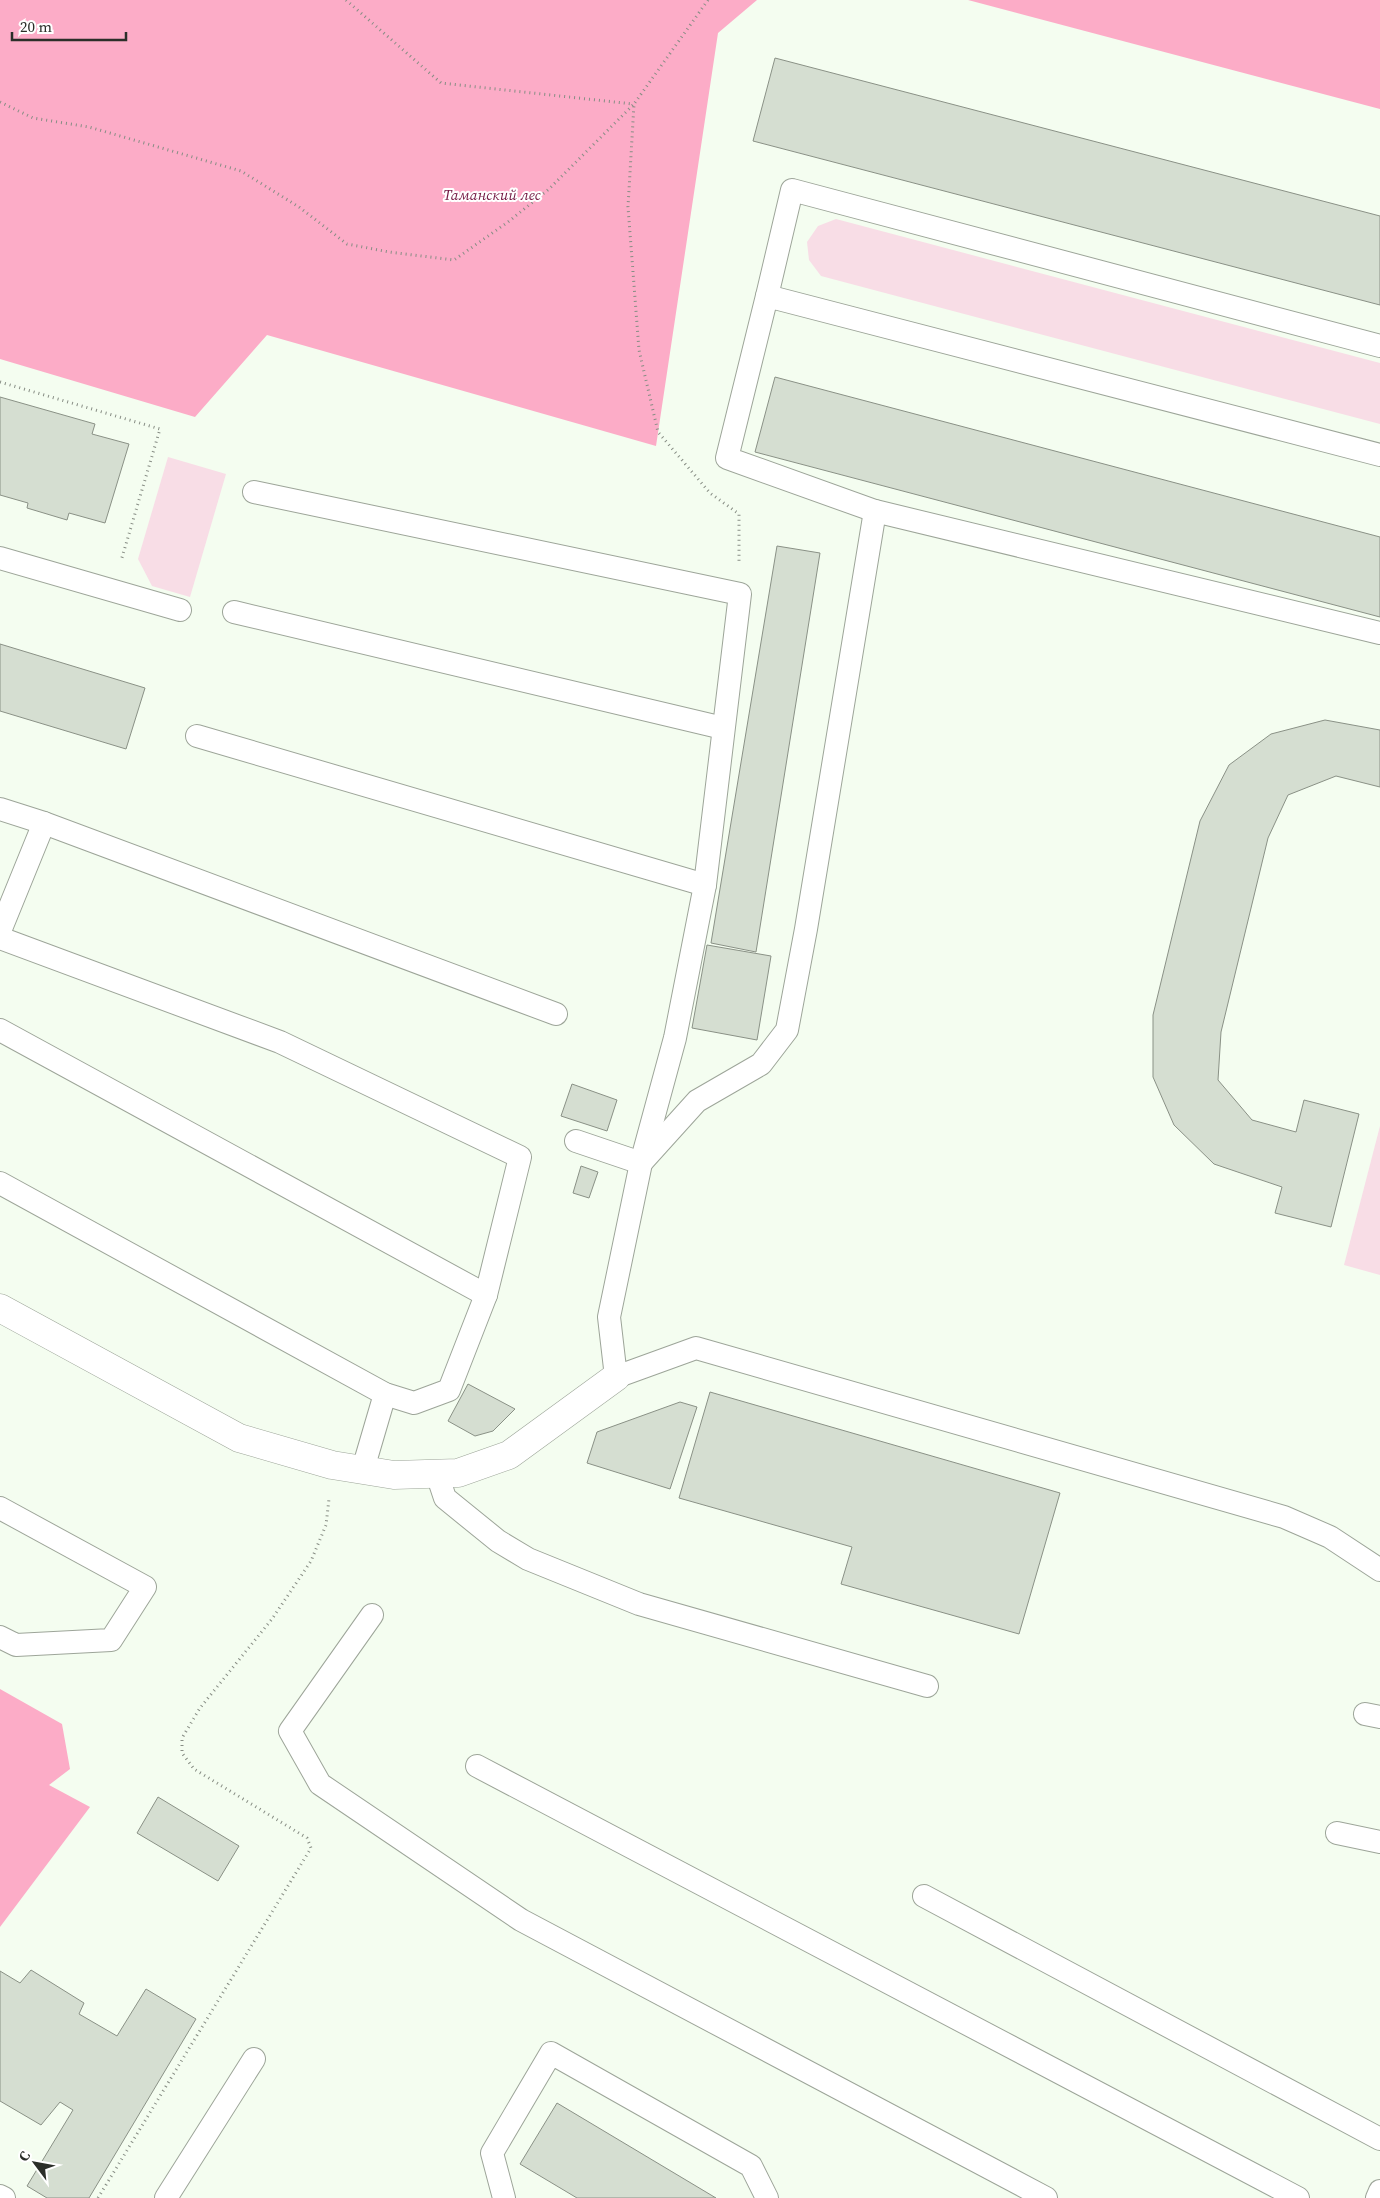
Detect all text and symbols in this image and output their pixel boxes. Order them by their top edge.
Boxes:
scale bar [12,10,126,42]
text: 20 m [20,16,52,37]
park label: Таманский лес [443,184,542,205]
north arrow [10,2138,60,2188]
text: С [13,2147,35,2165]

